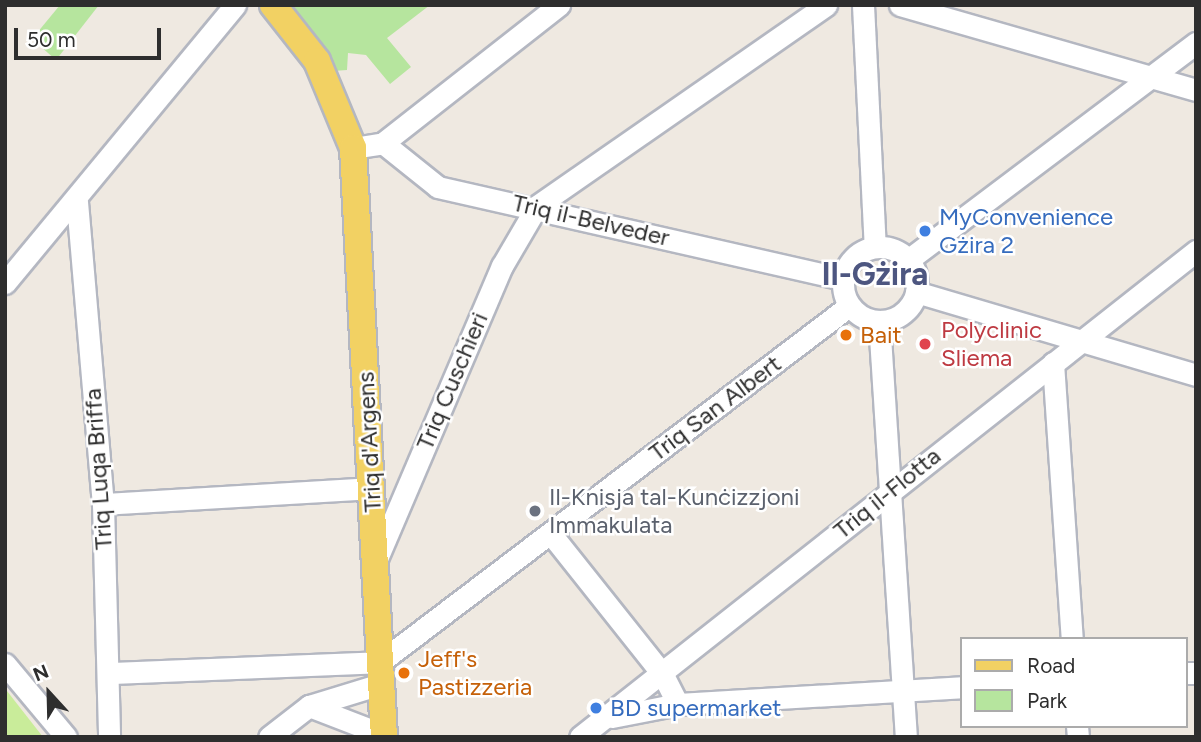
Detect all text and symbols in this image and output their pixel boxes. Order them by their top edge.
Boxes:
scale bar [18,14,164,58]
text: 50 m [27,27,76,52]
street label: Triq il-Belveder [510,188,672,252]
place label: MyConvenience Gżira 2 [939,203,1113,259]
marker: MyConvenience Gżira 2 [917,223,933,239]
district label: Il-Gżira [822,255,928,293]
street label: Triq Cuschieri [410,308,494,454]
place label: Polyclinic Sliema [941,316,1042,372]
place label: Bait [860,321,902,349]
marker: Bait [838,327,854,343]
marker: Polyclinic Sliema [915,334,935,354]
street label: Triq San Albert [643,349,787,467]
street label: Triq d'Argens [351,371,387,513]
street label: Triq Luqa Briffa [78,387,118,551]
street label: Triq il-Flotta [828,441,946,545]
place label: Il-Knisja tal-Kunċizzjoni Immakulata [549,483,800,539]
marker: Il-Knisja tal-Kunċizzjoni Immakulata [527,503,543,519]
legend [960,637,1187,728]
place label: Jeff's Pastizzeria [418,645,532,701]
text: Road [1027,653,1075,678]
north arrow [14,658,84,728]
text: N [30,660,52,686]
marker: Jeff's Pastizzeria [396,665,412,681]
text: Park [1027,688,1067,713]
place label: BD supermarket [610,694,781,722]
marker: BD supermarket [588,700,604,716]

